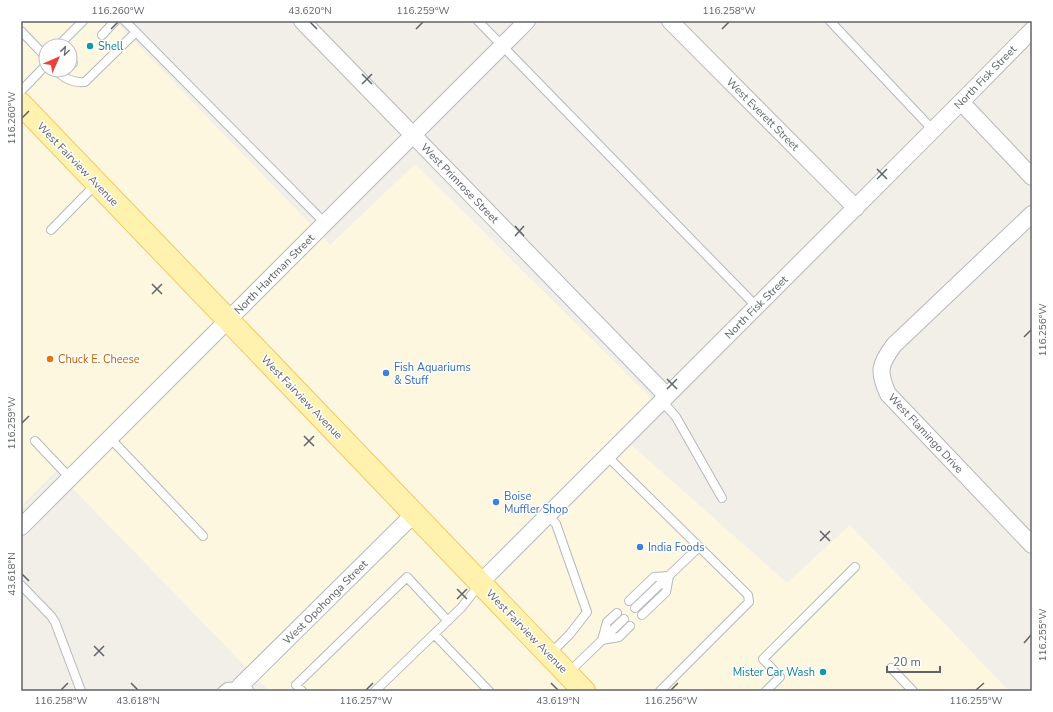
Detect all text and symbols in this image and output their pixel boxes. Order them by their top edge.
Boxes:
text: 116.260°W [91,4,145,18]
text: 43.620°N [288,4,332,18]
text: 116.259°W [396,4,450,18]
text: 116.258°W [702,4,756,18]
north arrow [38,38,78,78]
place label: Shell [98,39,124,54]
marker: Shell [85,41,95,51]
street label: North Fisk Street [951,42,1020,113]
text: N [57,43,73,59]
street label: West Everett Street [723,75,802,154]
text: 116.260°W [5,91,19,145]
street label: West Fairview Avenue [34,119,122,210]
street label: West Primrose Street [417,140,502,227]
street label: North Hartman Street [231,231,318,318]
street label: North Fisk Street [721,272,791,342]
text: 116.256°W [1036,303,1050,357]
place label: Chuck E. Cheese [58,352,140,367]
street label: West Fairview Avenue [258,352,346,443]
marker: Chuck E. Cheese [45,354,55,364]
place label: Fish Aquariums & Stuff [394,360,471,388]
marker: Fish Aquariums & Stuff [381,368,391,378]
street label: West Flamingo Drive [885,390,967,477]
text: 116.259°W [5,396,19,450]
place label: Boise Muffler Shop [504,489,568,517]
marker: Boise Muffler Shop [491,497,501,507]
place label: India Foods [648,540,704,555]
marker: India Foods [635,542,645,552]
text: 43.618°N [5,552,19,596]
street label: West Opohonga Street [280,557,371,648]
street label: West Fairview Avenue [483,586,571,677]
text: 116.255°W [1036,608,1050,662]
scale bar [887,648,940,674]
text: 20 m [893,654,921,670]
place label: Mister Car Wash [733,665,815,680]
marker: Mister Car Wash [818,667,828,677]
text: 116.258°W [34,694,88,708]
text: 43.618°N [116,694,160,708]
text: 116.257°W [339,694,393,708]
text: 43.619°N [536,694,580,708]
text: 116.256°W [644,694,698,708]
text: 116.255°W [949,694,1003,708]

